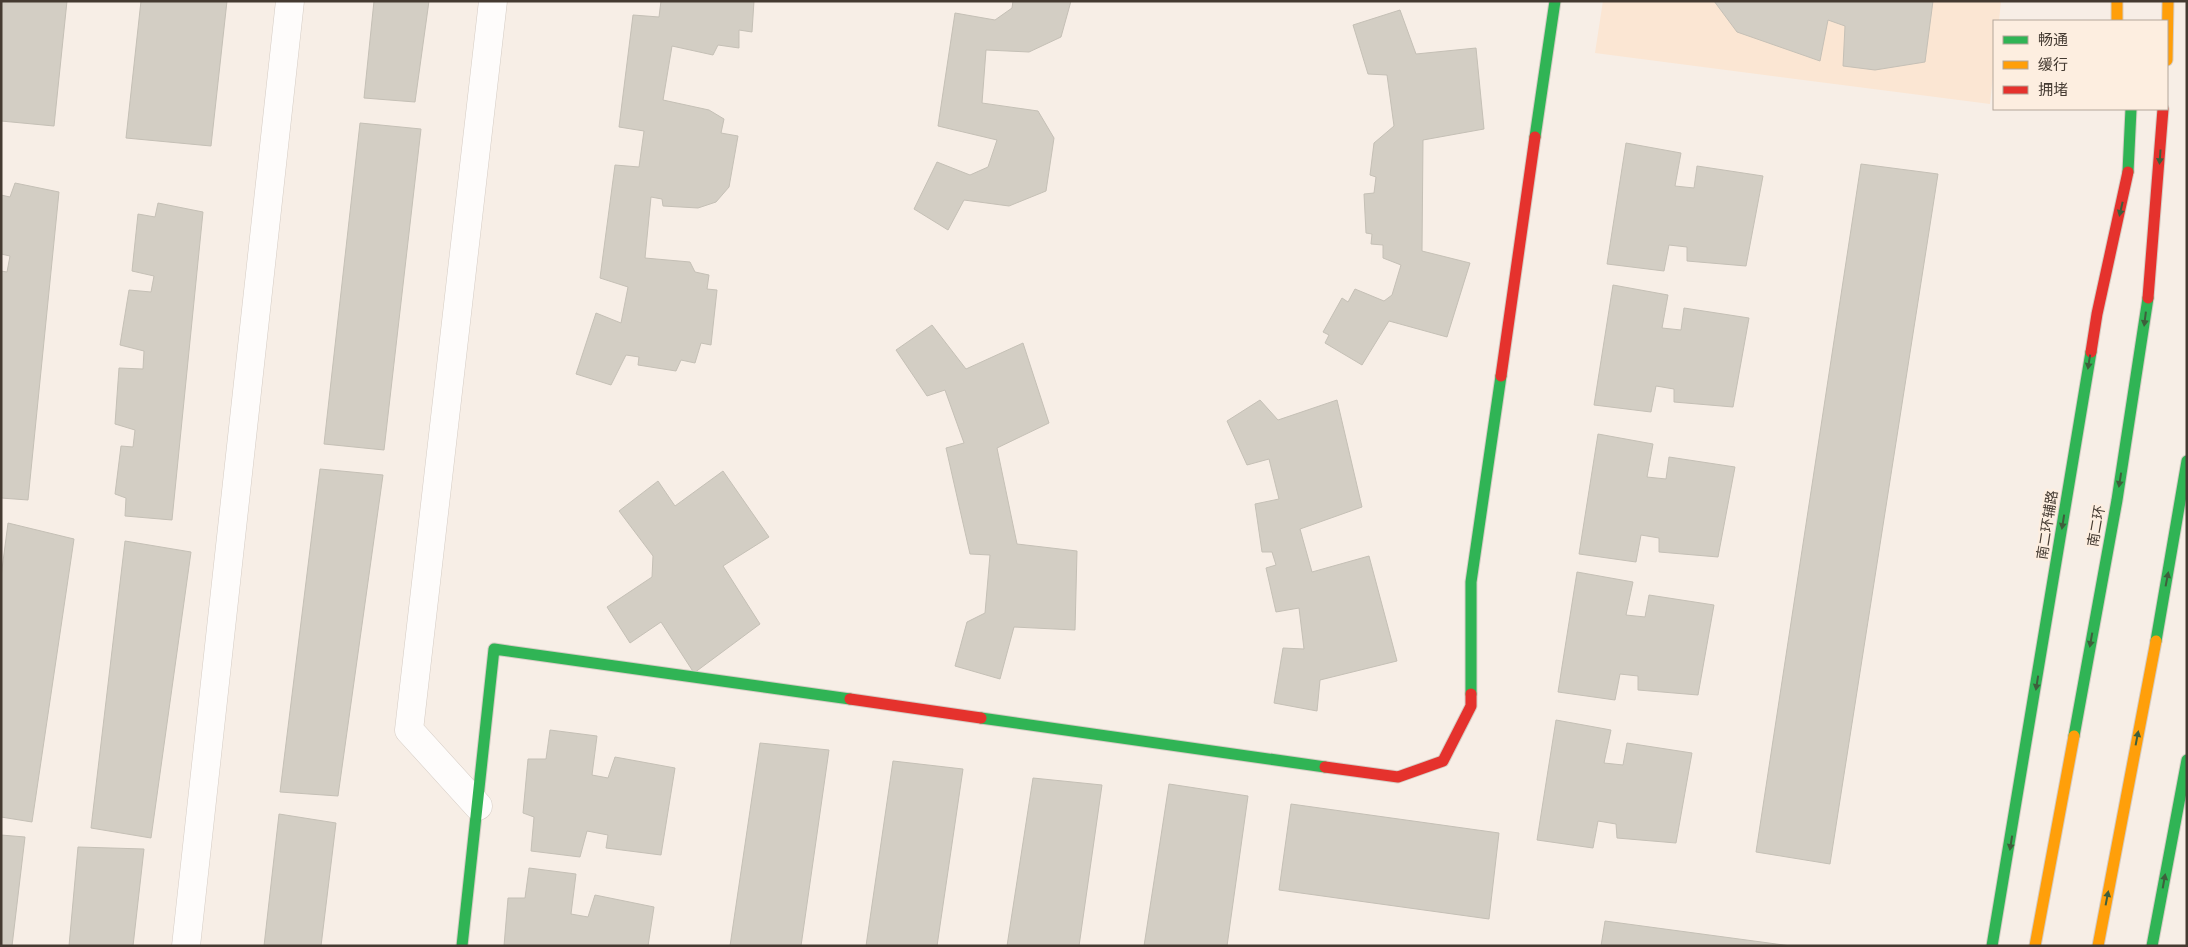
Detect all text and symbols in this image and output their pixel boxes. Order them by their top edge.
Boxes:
legend [1993,20,2168,110]
text: 畅通 [2038,31,2068,49]
text: 缓行 [2038,56,2068,74]
text: 拥堵 [2038,81,2068,99]
one-way arrow [2156,150,2164,166]
one-way arrow [2117,202,2125,217]
one-way arrow [2141,311,2149,327]
one-way arrow [2085,354,2093,370]
one-way arrow [2115,472,2123,488]
street label: 南二环辅路 [2034,489,2061,561]
street label: 南二环 [2084,504,2109,548]
one-way arrow [2059,515,2067,531]
one-way arrow [2164,570,2172,586]
one-way arrow [2087,632,2095,647]
one-way arrow [2032,675,2040,691]
one-way arrow [2133,731,2141,746]
one-way arrow [2006,835,2014,851]
one-way arrow [2161,872,2169,888]
one-way arrow [2103,889,2111,905]

